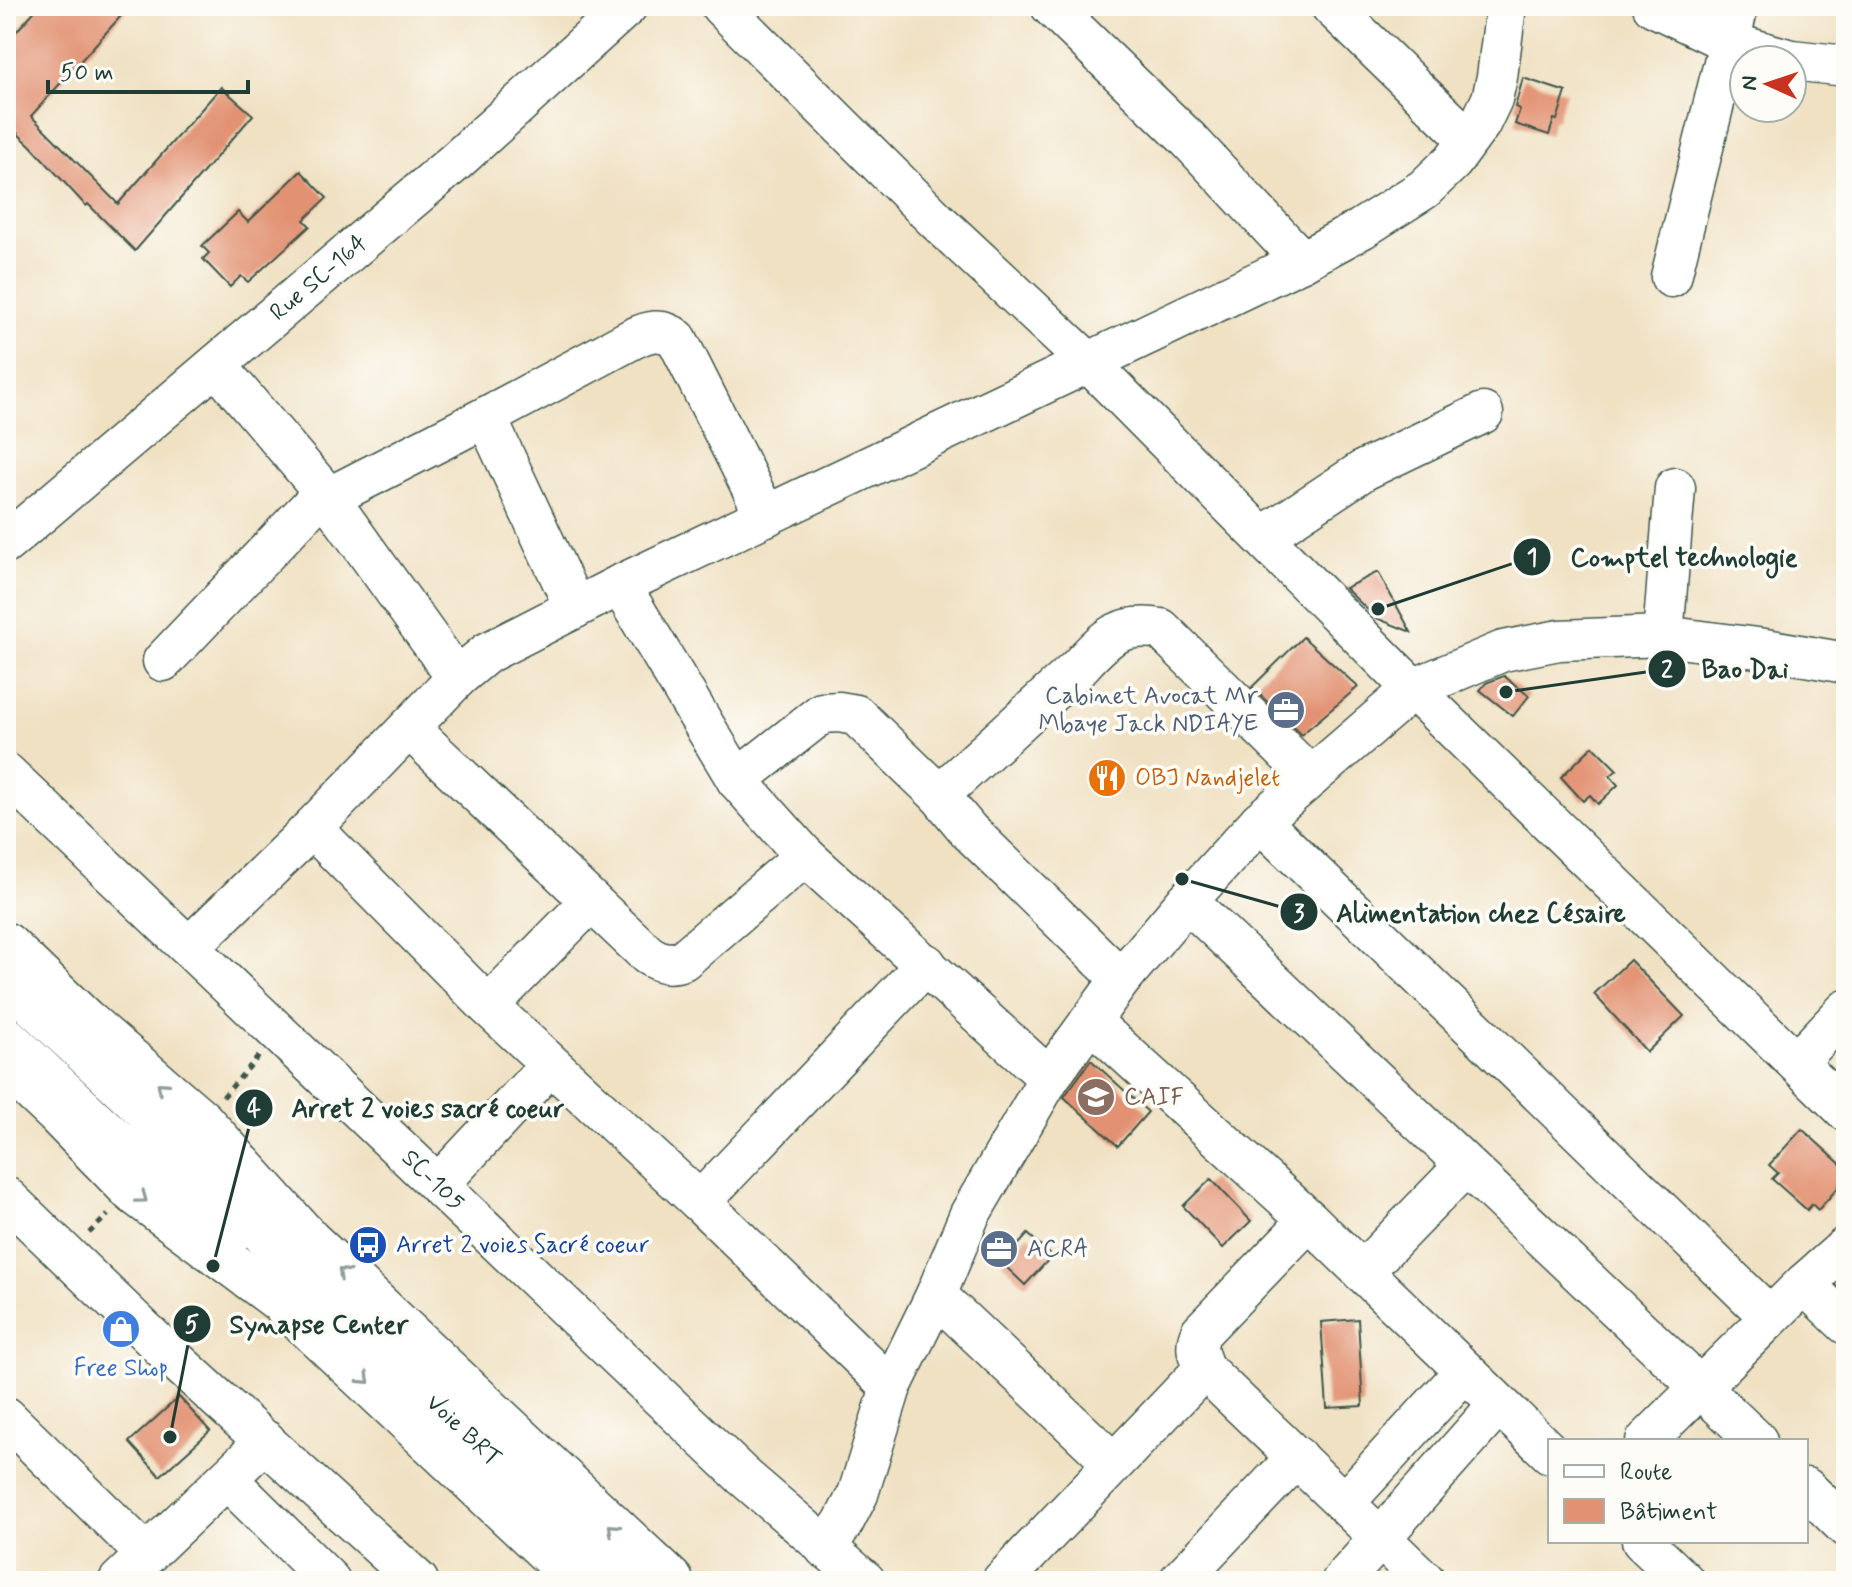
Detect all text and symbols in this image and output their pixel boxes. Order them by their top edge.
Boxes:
scale bar [48,44,248,94]
north arrow [1728,44,1808,124]
text: 50 m [60,58,114,89]
text: N [1736,75,1764,91]
street label: Rue SC-164 [264,228,374,328]
callout: Comptel technologie [1512,532,1815,582]
text: Comptel technologie [1570,542,1798,579]
text: 1 [1527,543,1537,574]
callout: Bao Dai [1647,644,1804,694]
text: Bao Dai [1702,654,1789,688]
text: 2 [1661,655,1673,686]
place label: Cabinet Avocat Mr Mbaye Jack NDIAYE [1038,681,1259,740]
office icon: Cabinet Avocat Mr Mbaye Jack NDIAYE [1265,689,1307,731]
restaurant icon: OBJ Nandjelet [1086,757,1128,799]
place label: OBJ Nandjelet [1135,763,1280,794]
callout: Alimentation chez Césaire [1279,887,1643,937]
text: Alimentation chez Césaire [1336,898,1626,932]
text: 3 [1294,899,1305,930]
school or university icon: CAIF [1075,1076,1117,1118]
one-way arrow [157,1082,171,1097]
place label: CAIF [1124,1082,1184,1113]
callout: Arret 2 voies sacré coeur [234,1083,582,1133]
text: Arret 2 voies sacré coeur [291,1093,565,1127]
text: 4 [247,1094,261,1125]
street label: SC-105 [395,1143,471,1218]
one-way arrow [133,1188,148,1202]
bus stop icon: Arret 2 voies Sacré coeur [347,1224,389,1266]
office icon: ACRA [978,1228,1020,1270]
place label: Arret 2 voies Sacré coeur [396,1230,650,1261]
place label: ACRA [1027,1234,1088,1265]
one-way arrow [338,1268,352,1282]
callout: Synapse Center [172,1299,427,1349]
shop icon: Free Shop [100,1308,142,1350]
text: Synapse Center [230,1309,409,1343]
text: 5 [185,1310,199,1341]
place label: Free Shop [74,1353,168,1384]
one-way arrow [355,1370,370,1384]
street label: Voie BRT [419,1388,508,1474]
legend [1548,1439,1808,1543]
text: Route [1620,1457,1672,1488]
text: Bâtiment [1620,1497,1718,1528]
one-way arrow [608,1523,622,1538]

